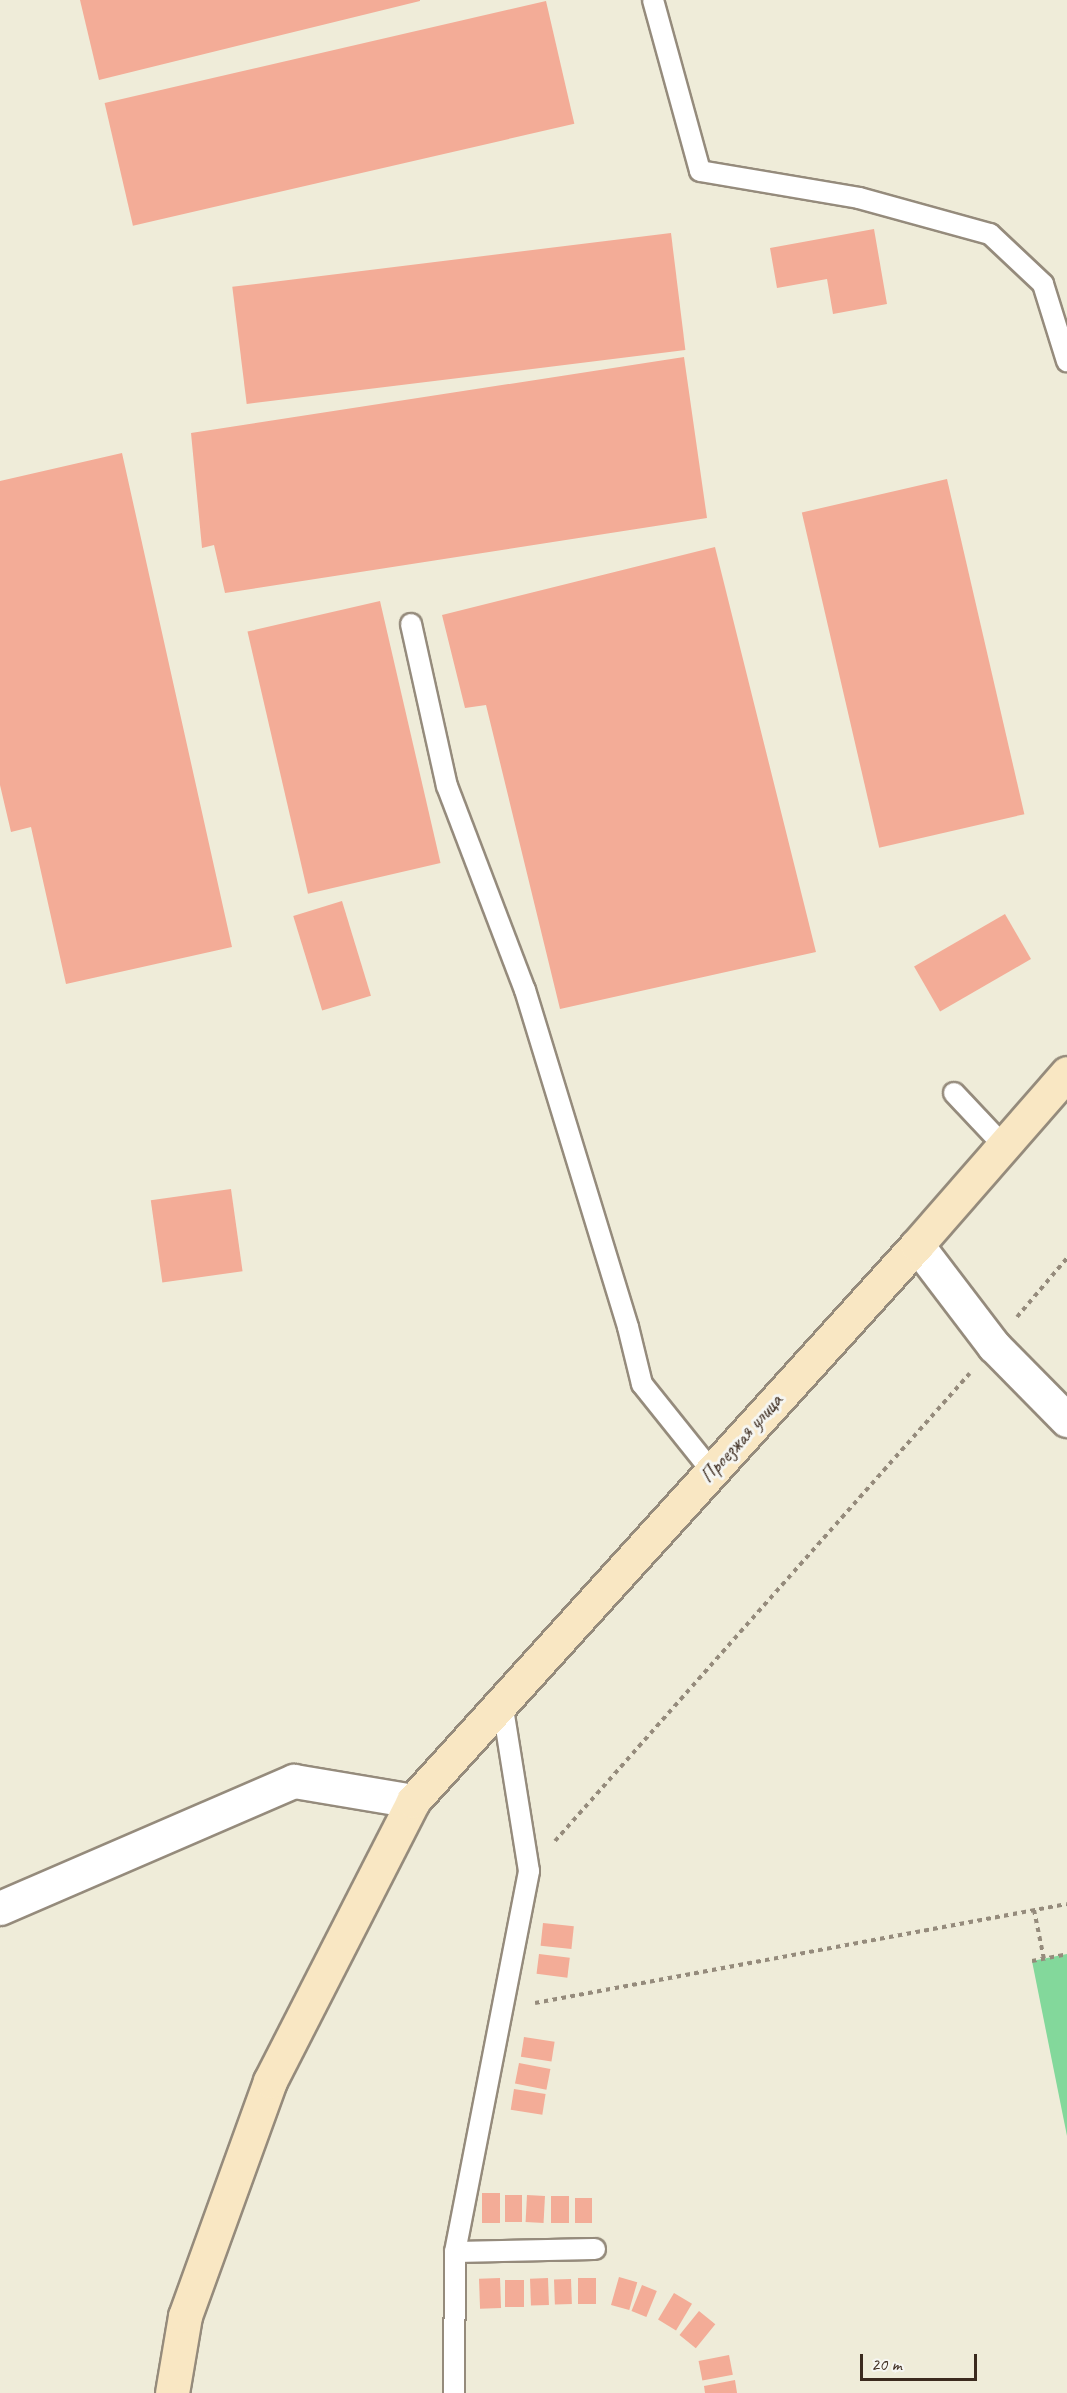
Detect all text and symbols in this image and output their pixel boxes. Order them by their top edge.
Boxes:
street label: Проезжая улица [694,1388,788,1488]
scale bar [863,2342,980,2380]
text: 20 m [871,2353,902,2375]

